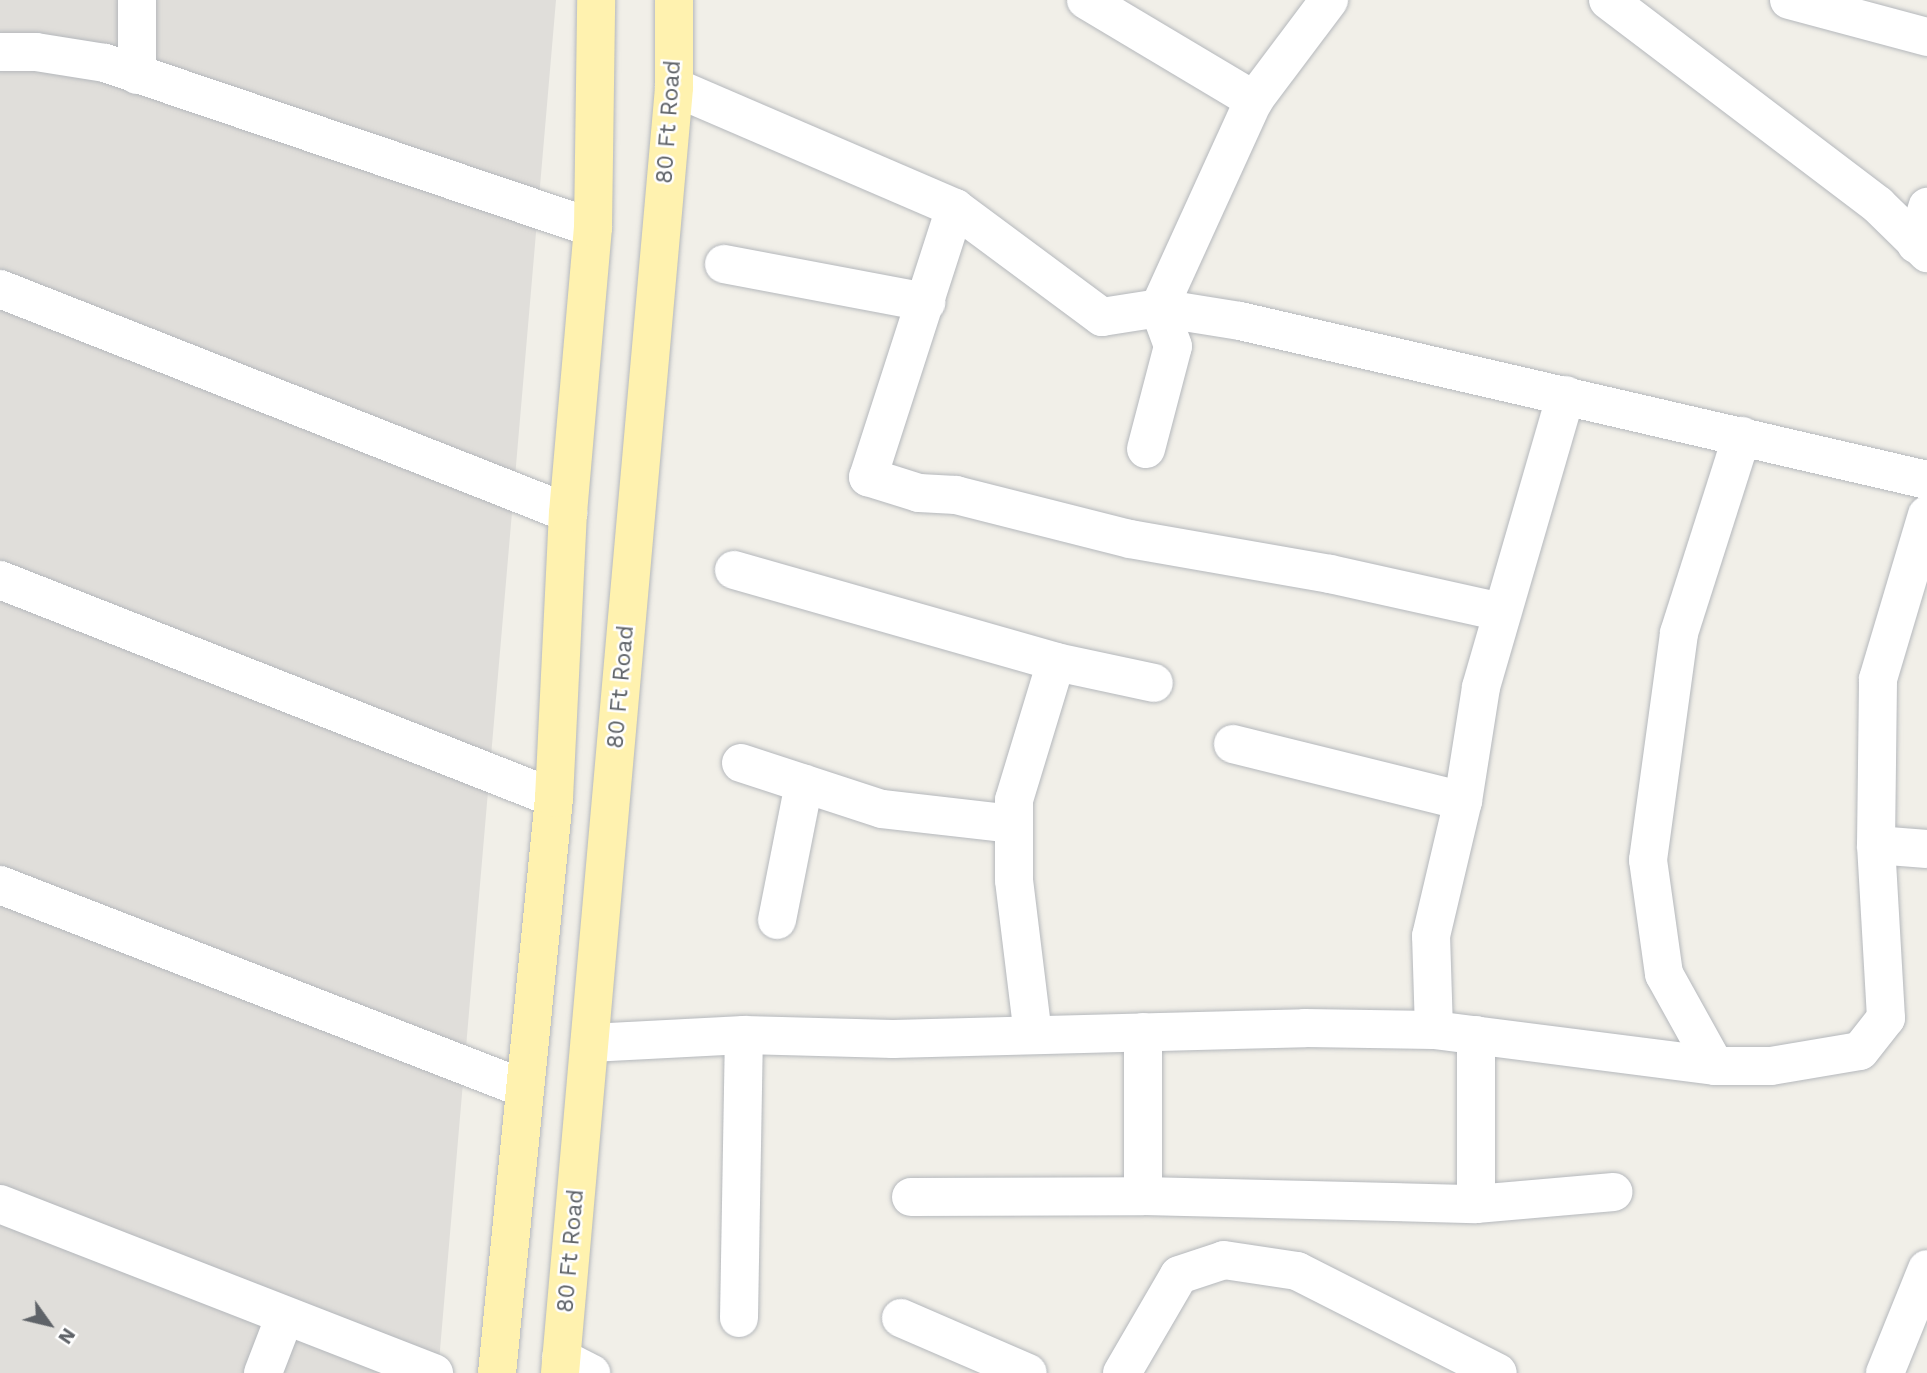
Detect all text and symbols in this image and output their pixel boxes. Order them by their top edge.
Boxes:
street label: 80 Ft Road [651,59,687,185]
street label: 80 Ft Road [602,624,640,750]
street label: 80 Ft Road [552,1188,590,1314]
north arrow [14,1289,84,1359]
text: N [53,1324,80,1348]

